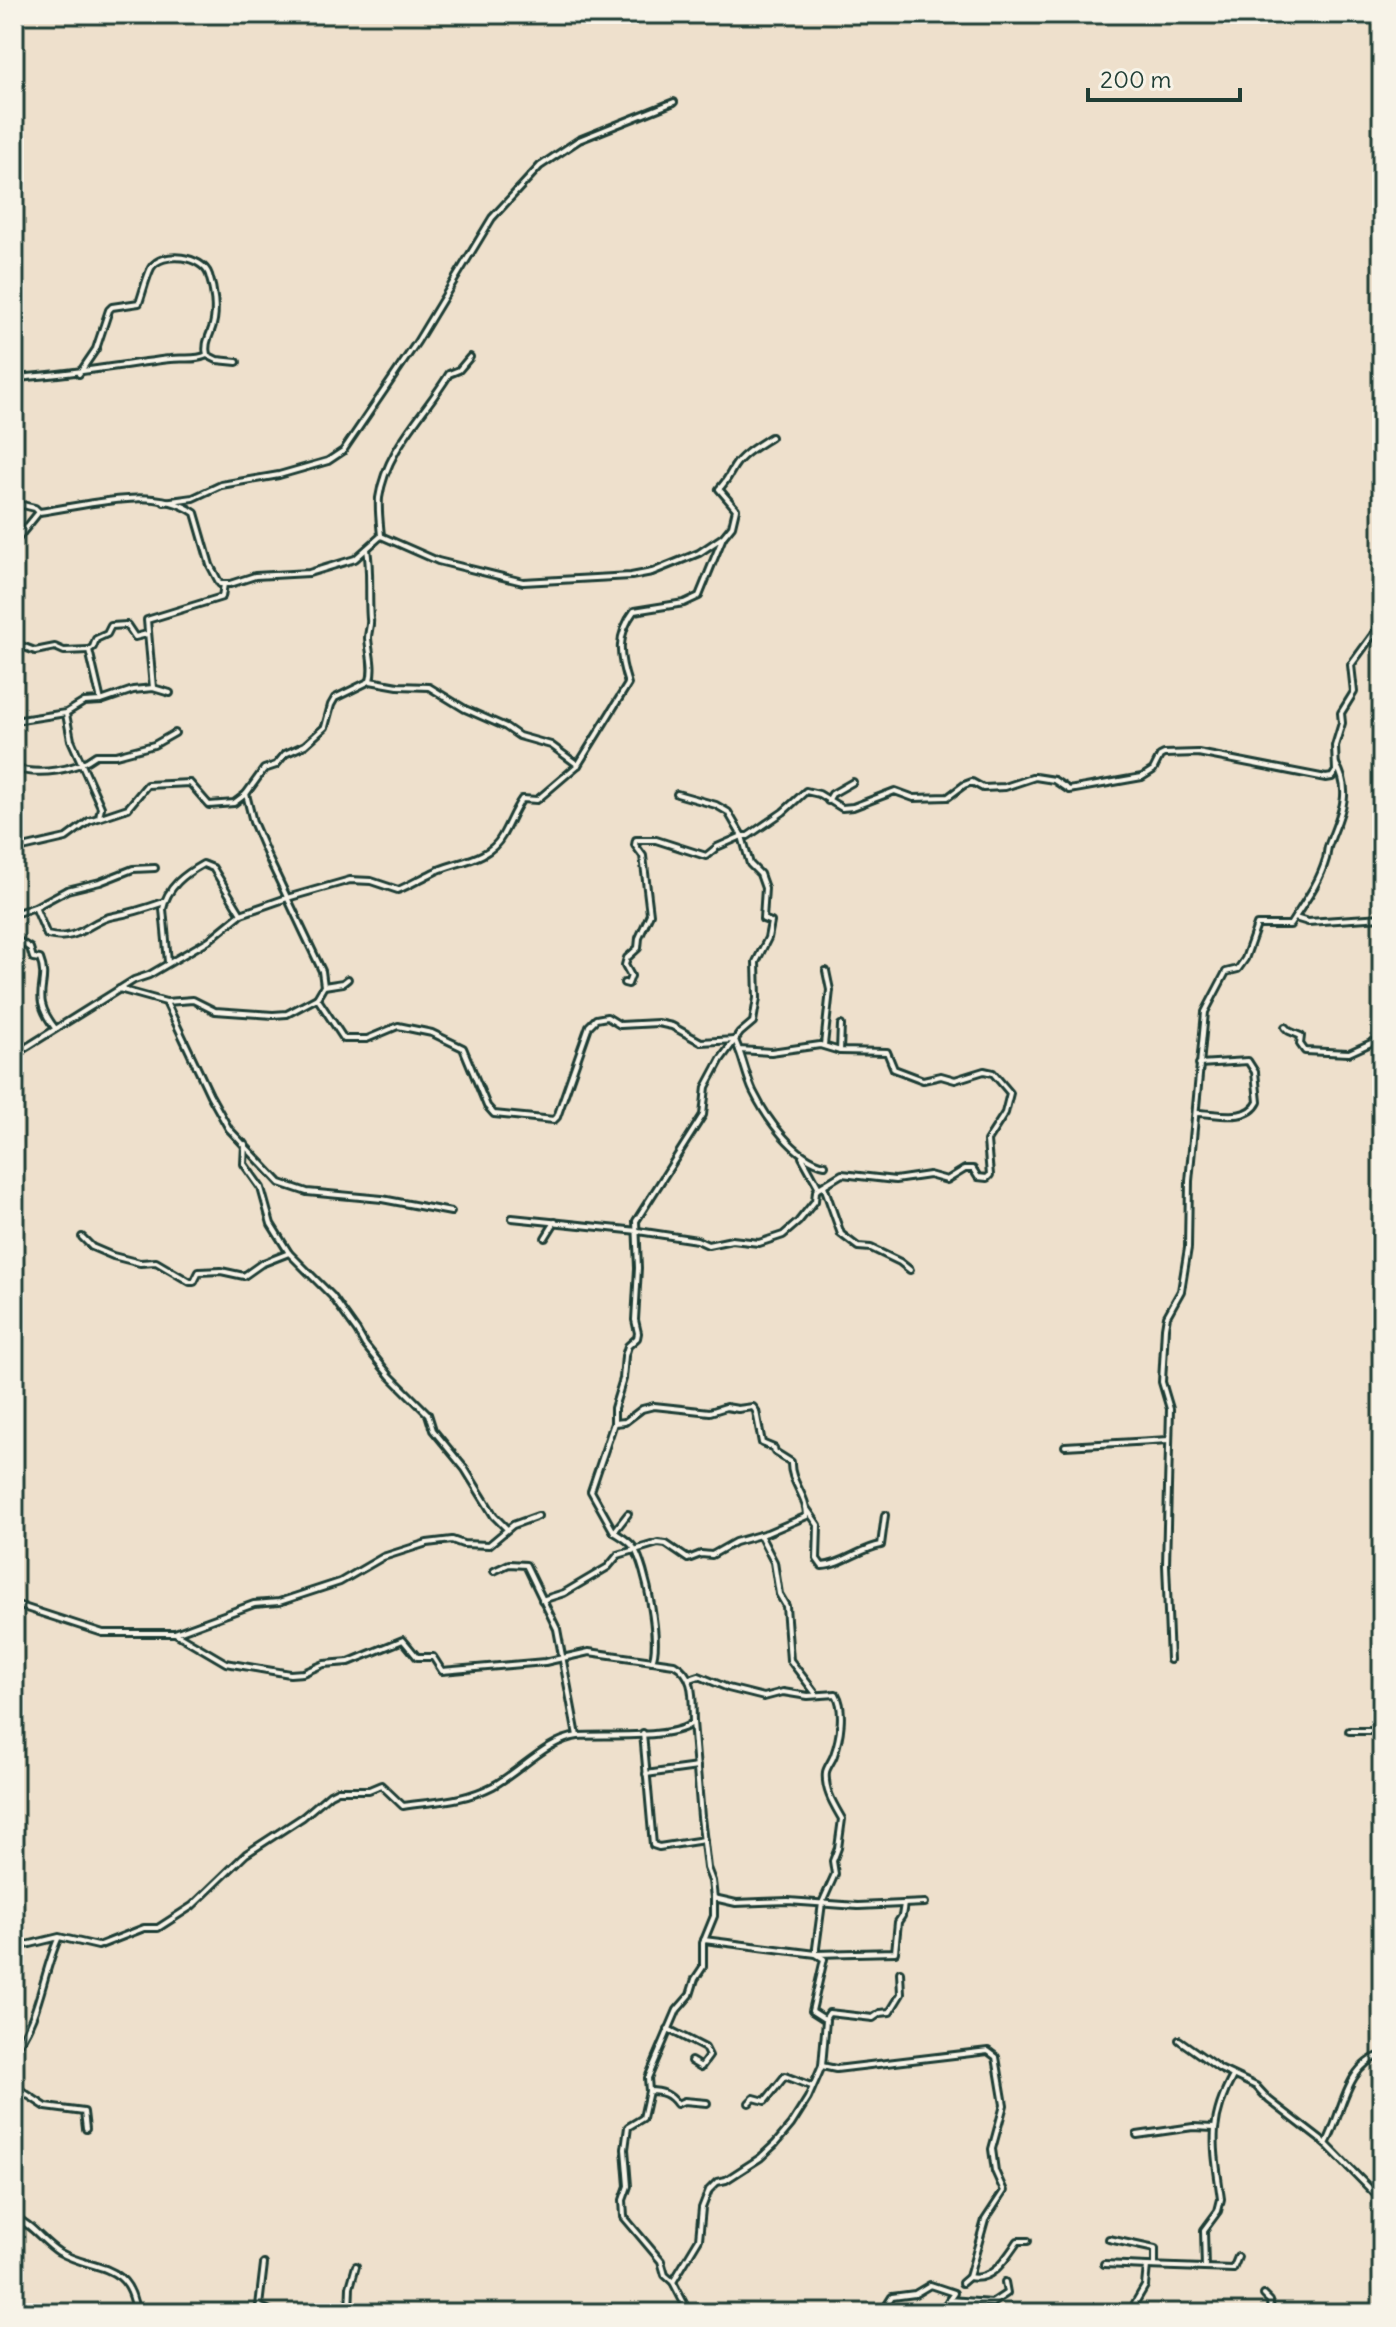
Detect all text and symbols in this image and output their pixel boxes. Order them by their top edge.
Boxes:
scale bar [1088,52,1240,102]
text: 200 m [1100,64,1172,94]

